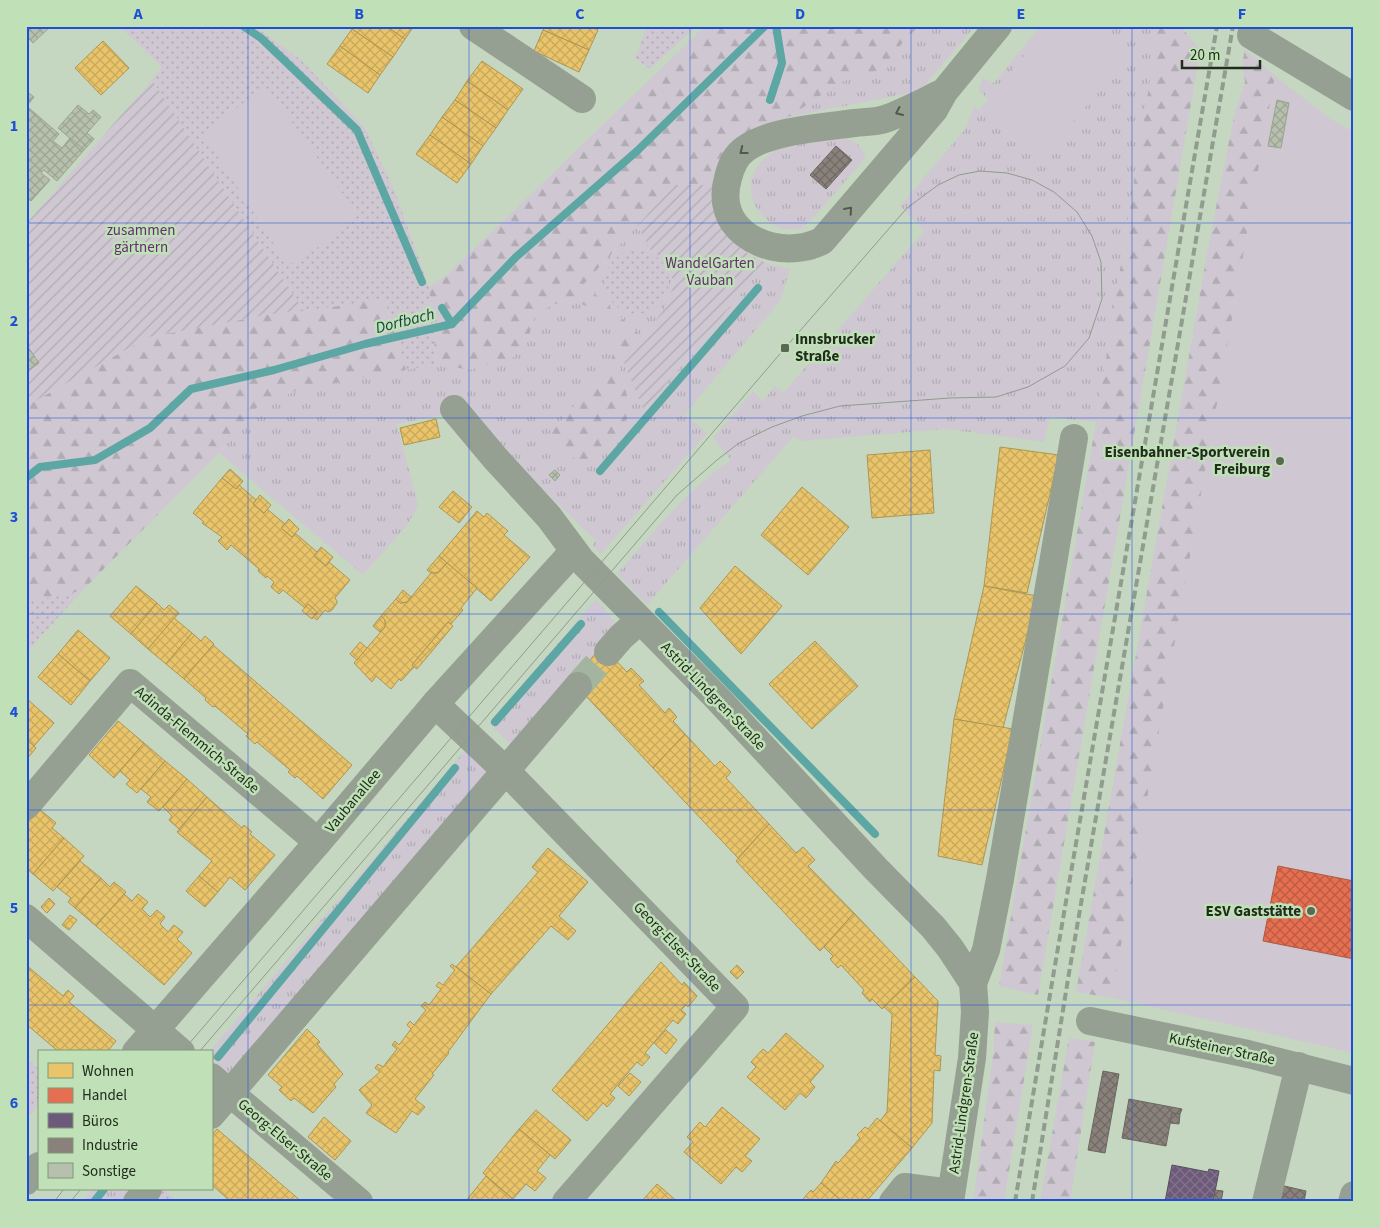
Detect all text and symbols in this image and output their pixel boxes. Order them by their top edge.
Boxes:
text: A [132,3,143,25]
text: B [354,3,364,25]
text: C [575,3,585,25]
text: D [795,3,805,25]
text: E [1017,3,1025,25]
text: F [1238,3,1246,25]
scale bar [1182,38,1260,70]
text: 20 m [1190,45,1220,66]
one-way arrow [895,106,904,117]
text: 1 [10,115,18,137]
one-way arrow [740,145,749,154]
one-way arrow [843,207,852,216]
park label: zusammen gärtnern [107,220,175,258]
park label: WandelGarten Vauban [665,253,755,291]
water label: Dorfbach [373,303,437,339]
text: 2 [10,310,18,332]
place label: Innsbrucker Straße [795,329,875,367]
marker: Innsbrucker Straße [779,342,791,354]
place label: Eisenbahner-Sportverein Freiburg [1104,442,1270,480]
marker: Eisenbahner-Sportverein Freiburg [1274,455,1286,467]
text: 3 [10,506,18,528]
street label: Astrid-Lindgren-Straße [656,637,770,755]
street label: Adinda-Flemmich-Straße [130,682,264,798]
text: 4 [10,701,19,723]
street label: Vaubanallee [320,765,386,837]
text: 5 [10,897,18,919]
street label: Georg-Elser-Straße [628,897,726,997]
place label: ESV Gaststätte [1206,901,1301,922]
marker: ESV Gaststätte [1305,905,1317,917]
street label: Kufsteiner Straße [1167,1028,1277,1070]
street label: Astrid-Lindgren-Straße [944,1031,984,1175]
legend [38,1050,212,1190]
text: Wohnen [82,1061,134,1082]
text: Handel [82,1085,127,1106]
text: 6 [10,1092,18,1114]
street label: Georg-Elser-Straße [233,1094,337,1186]
text: Büros [82,1111,118,1132]
text: Industrie [82,1135,138,1156]
text: Sonstige [82,1161,136,1182]

